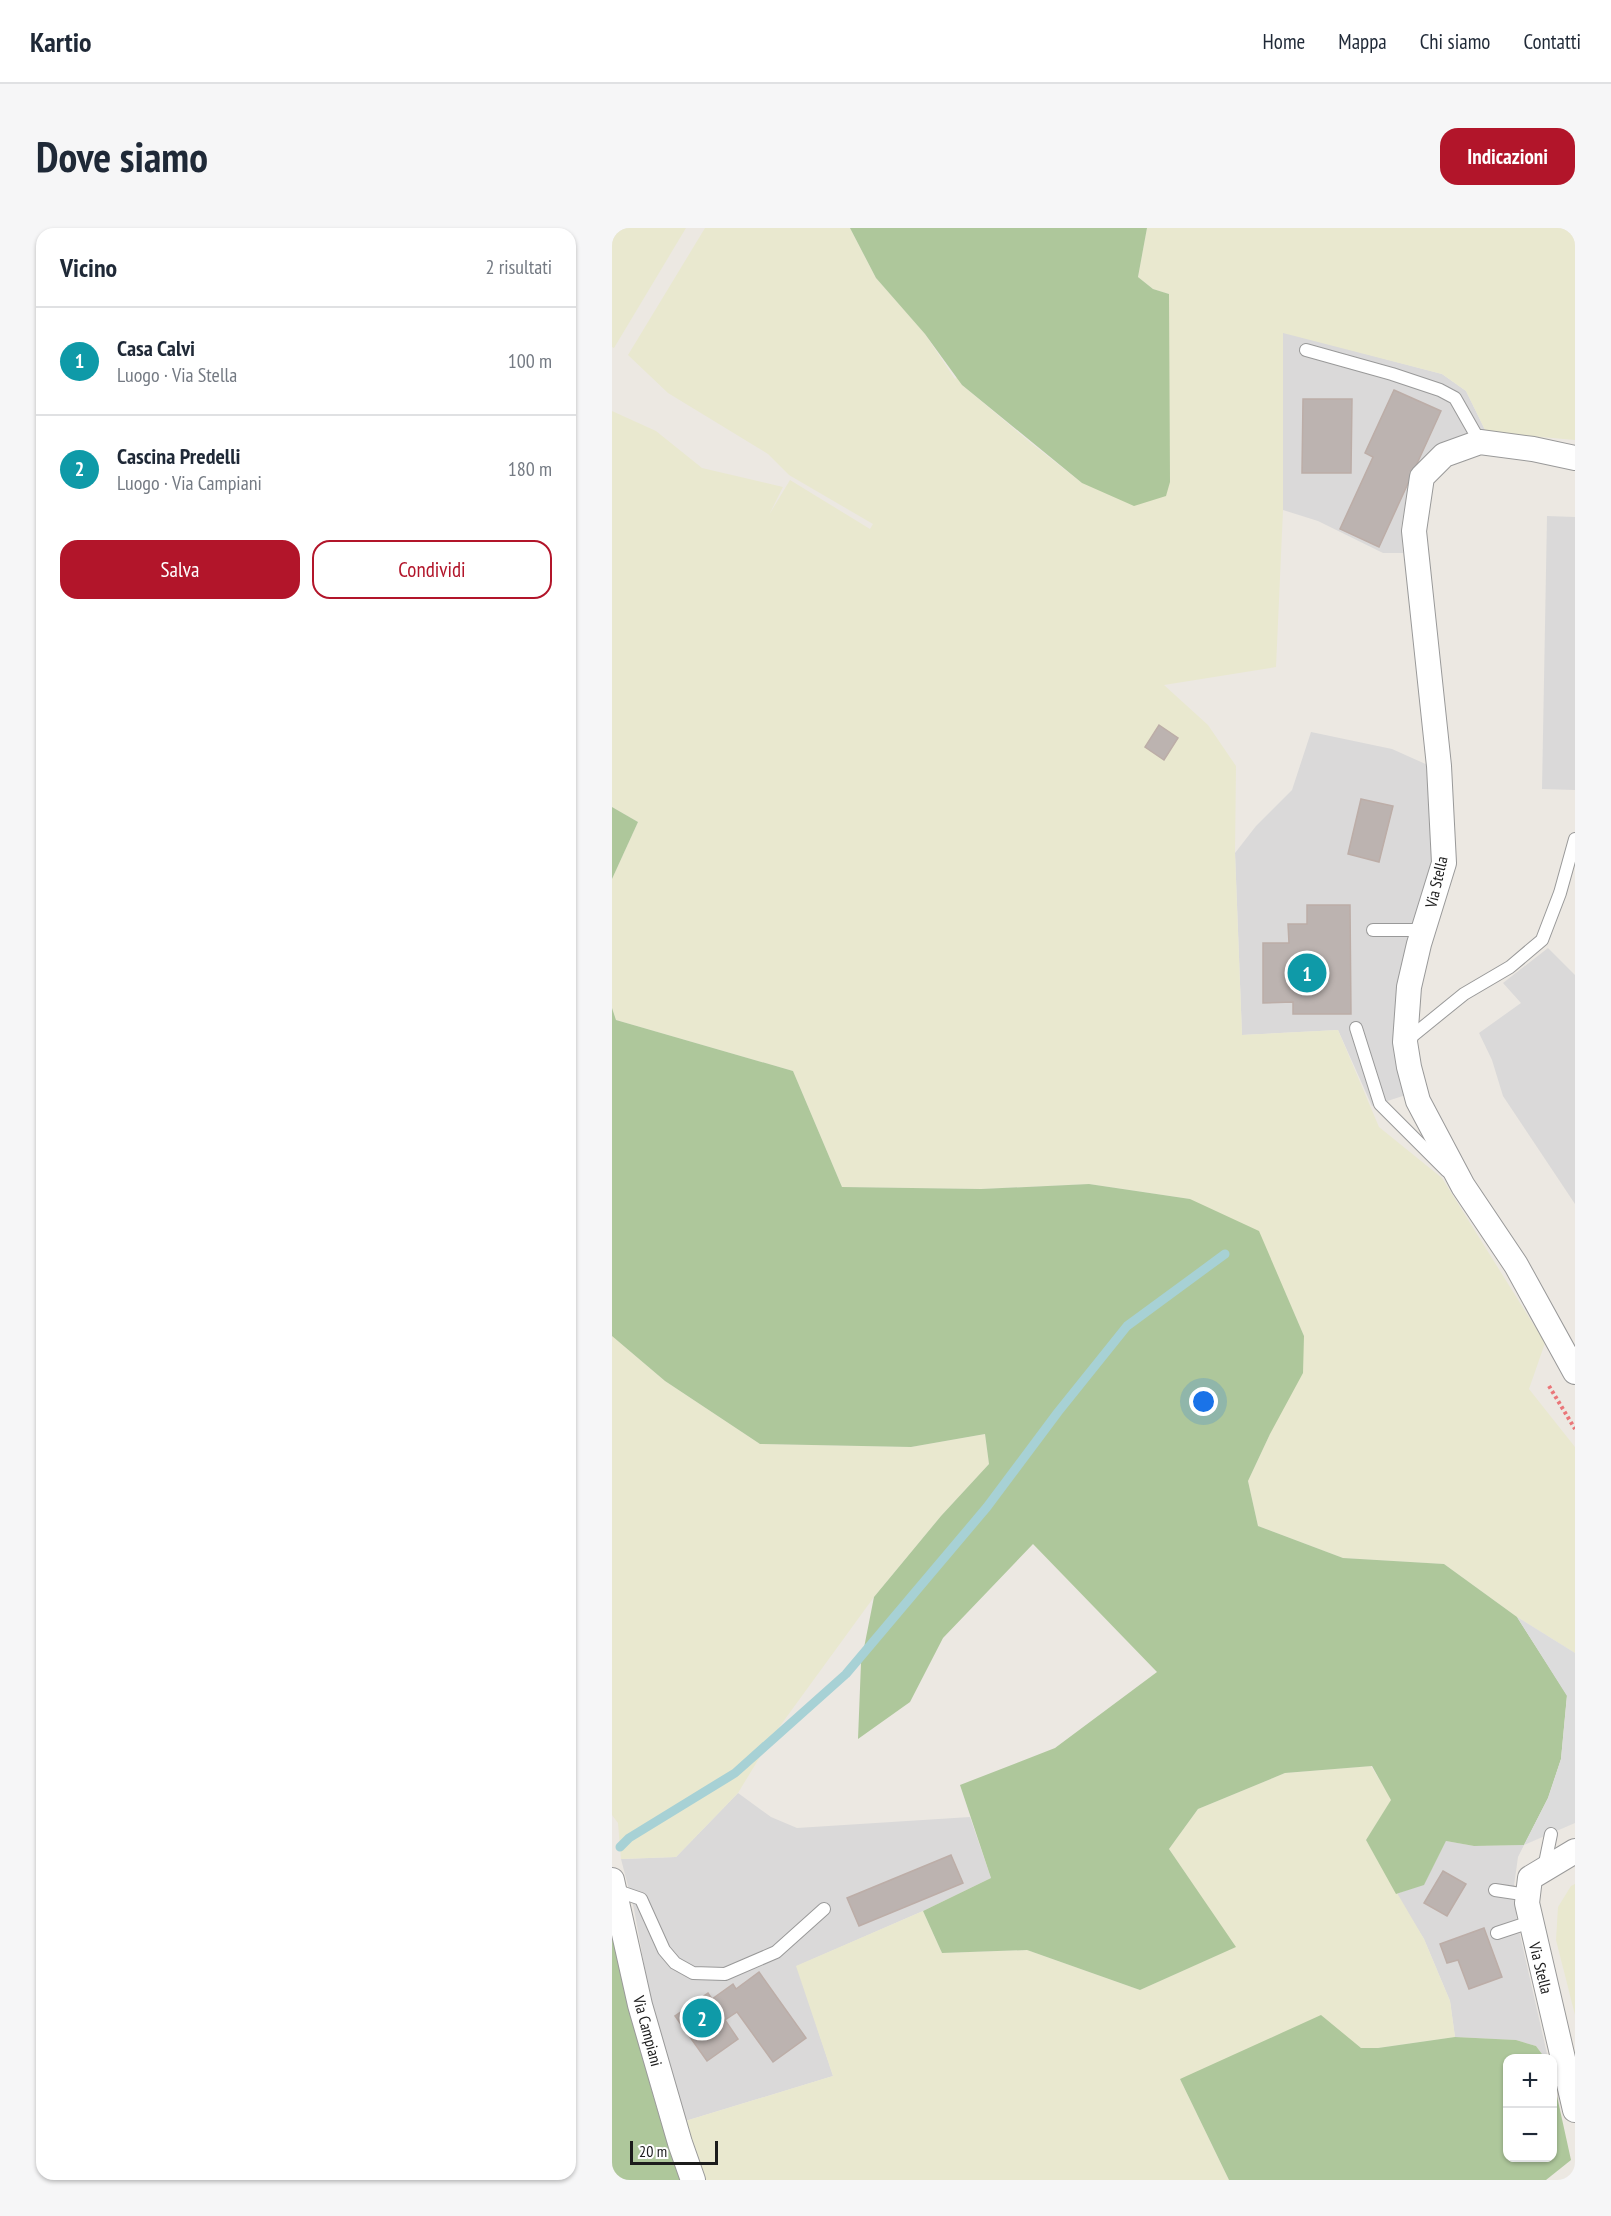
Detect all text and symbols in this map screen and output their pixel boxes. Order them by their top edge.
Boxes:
text: Kartio [30,23,92,60]
text: Home [1263,28,1305,55]
text: Mappa [1338,28,1387,55]
text: Chi siamo [1420,28,1490,55]
text: Contatti [1523,28,1581,55]
button: Indicazioni [1440,128,1575,185]
text: Dove siamo [36,129,208,184]
text: Vicino [60,251,117,284]
text: 2 risultati [486,254,552,280]
text: Casa Calvi [117,334,195,362]
text: 1 [75,348,84,374]
text: 100 m [508,348,552,374]
text: Luogo · Via Stella [117,362,237,388]
text: Cascina Predelli [117,442,241,470]
text: 2 [75,456,84,482]
text: 180 m [508,456,552,482]
text: Luogo · Via Campiani [117,470,262,496]
button: Salva [60,540,300,599]
button: Condividi [312,540,552,599]
street label: Via Stella [1420,854,1452,911]
pin: 1 [1288,950,1326,996]
your location [1189,1387,1218,1416]
street label: Via Stella [1525,1939,1557,1996]
street label: Via Campiani [629,1993,667,2068]
pin: 2 [682,1996,722,2040]
map controls [1503,2054,1557,2162]
button: + [1503,2054,1557,2108]
button: − [1503,2108,1557,2162]
scale bar [630,2138,718,2166]
text: 20 m [639,2141,667,2161]

